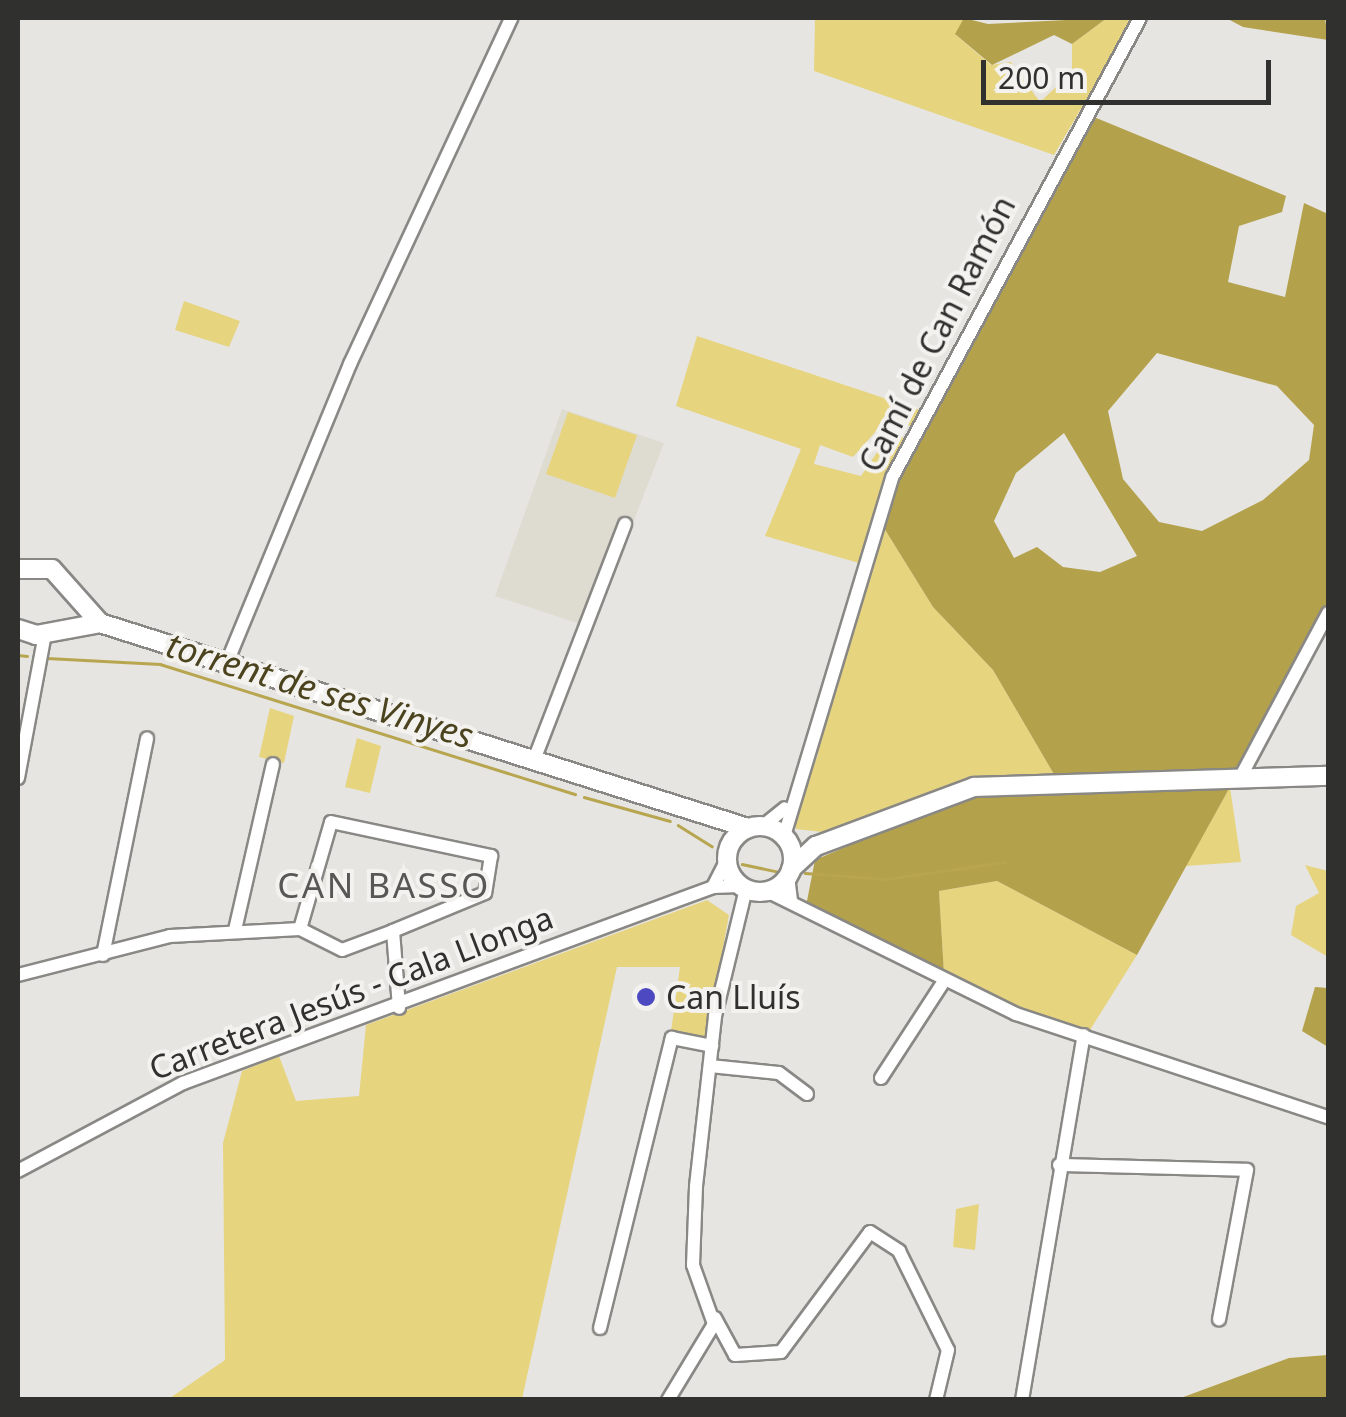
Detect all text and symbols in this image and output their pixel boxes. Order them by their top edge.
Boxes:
scale bar [986,40,1276,102]
text: 200 m [998,57,1085,98]
street label: Camí de Can Ramón [851,190,1023,478]
water label: torrent de ses Vinyes [162,623,478,757]
district label: CAN BASSO [277,864,491,906]
street label: Carretera Jesús - Cala Llonga [144,898,558,1088]
place label: Can Lluís [666,978,801,1016]
marker: Can Lluís [635,986,657,1008]

